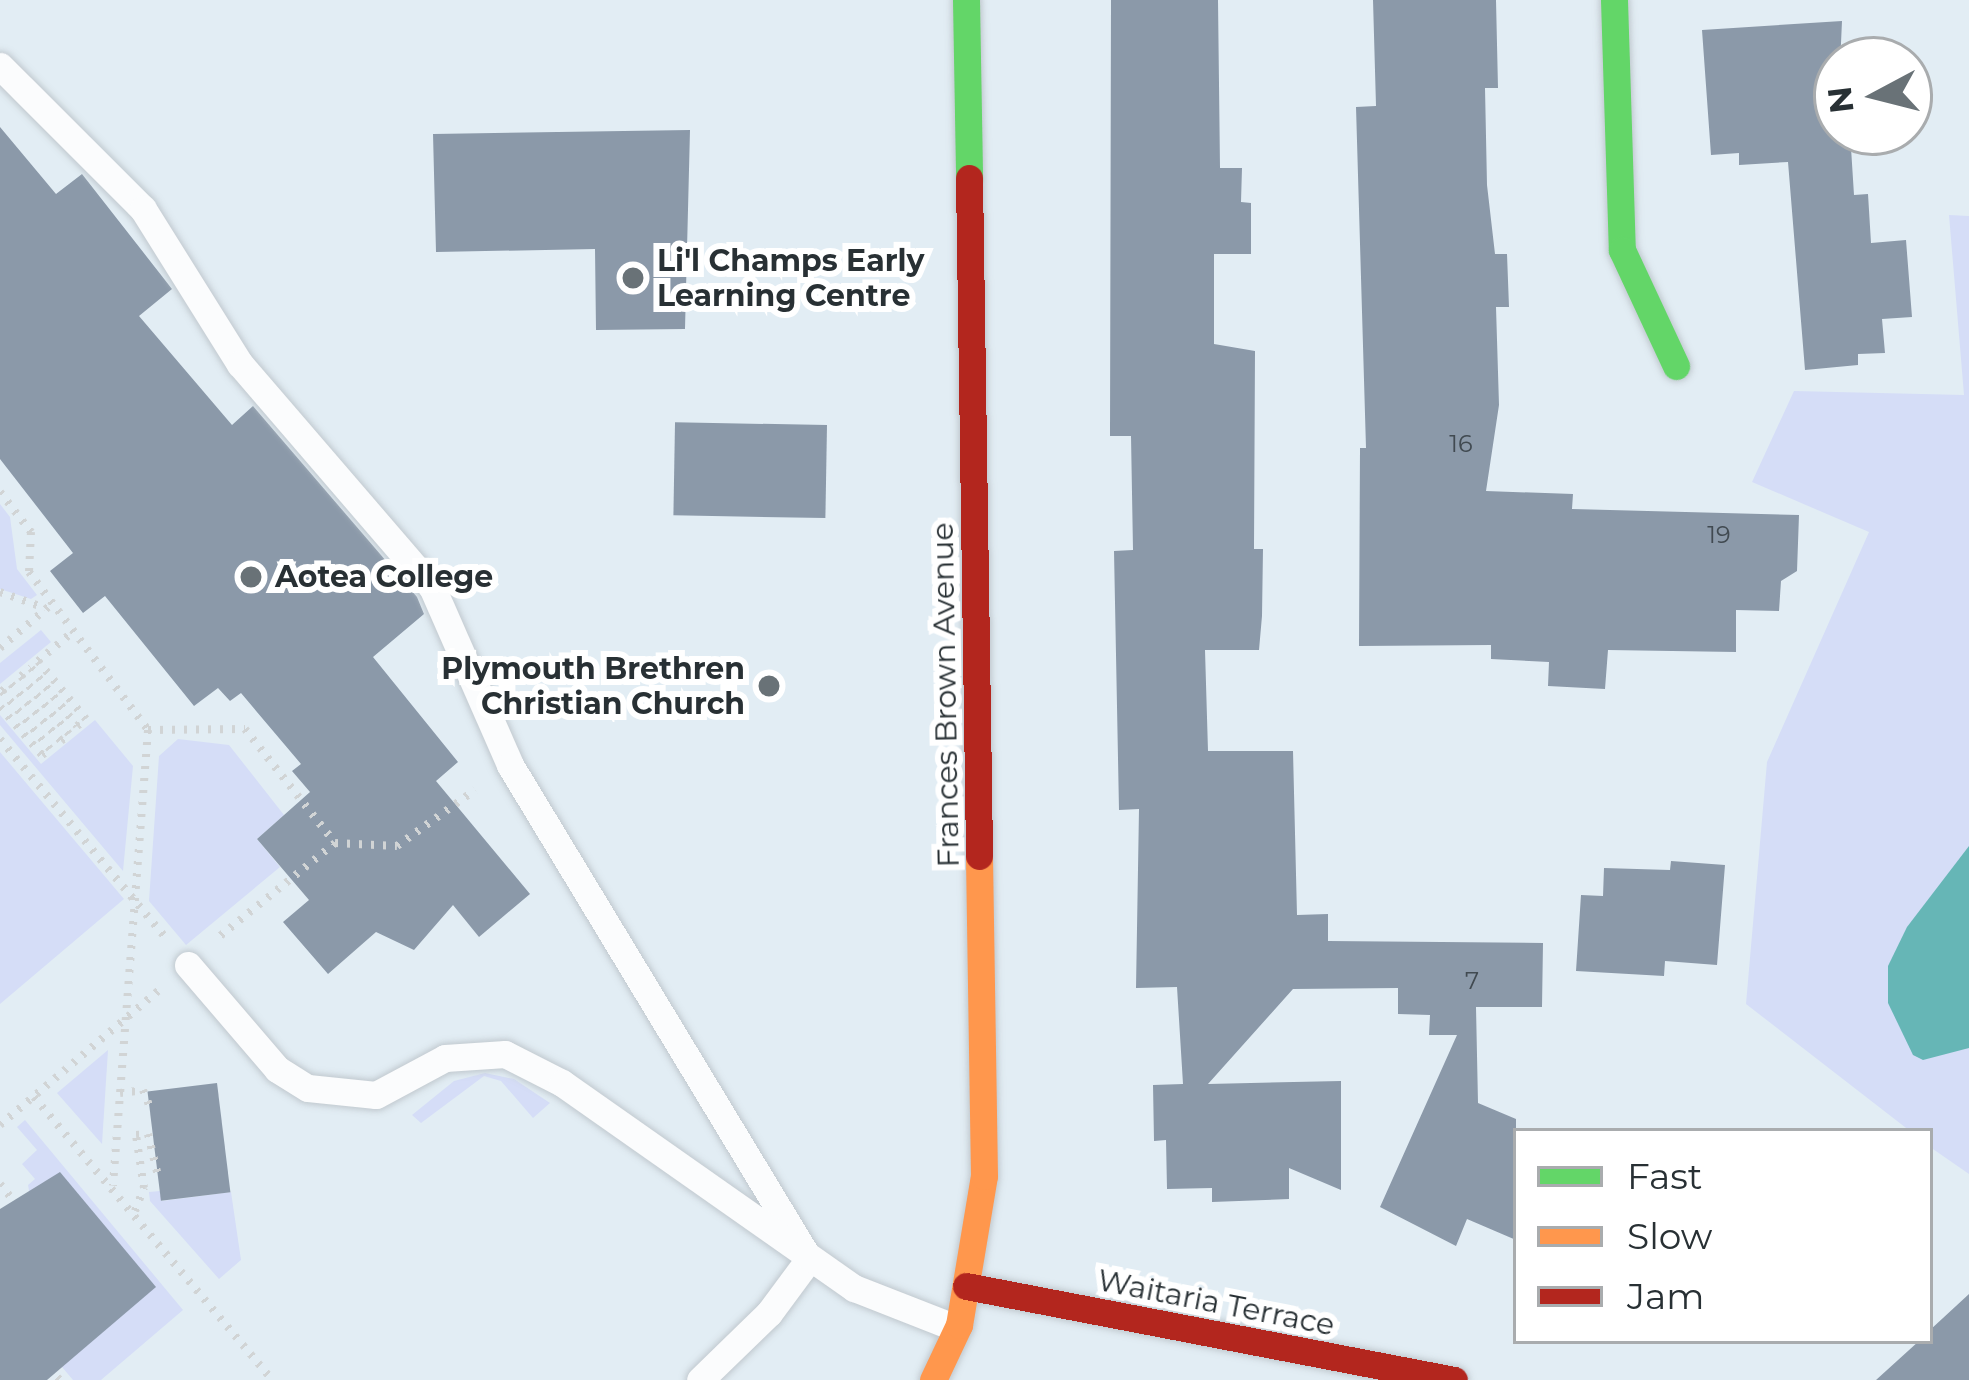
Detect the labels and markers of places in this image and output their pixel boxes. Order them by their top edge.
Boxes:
place label: Li'l Champs Early Learning Centre [657,243,924,314]
marker: Li'l Champs Early Learning Centre [620,265,646,291]
place label: Aotea College [275,559,493,595]
marker: Aotea College [238,564,264,590]
place label: Plymouth Brethren Christian Church [441,651,745,722]
marker: Plymouth Brethren Christian Church [756,673,782,699]

